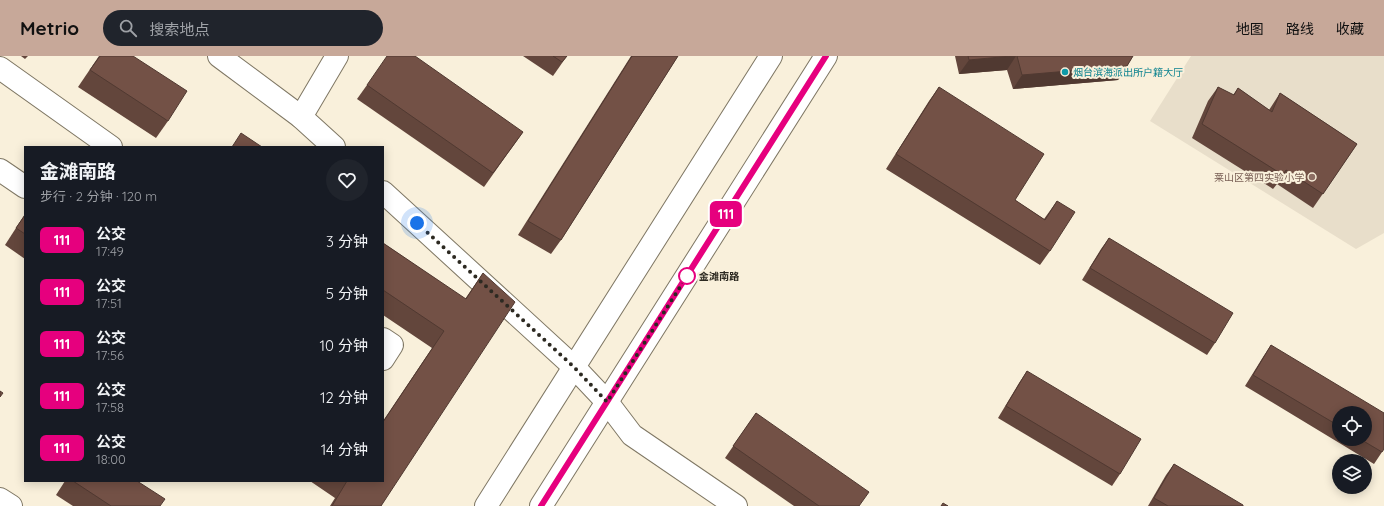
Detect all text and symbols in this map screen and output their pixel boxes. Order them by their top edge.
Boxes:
search box [103,10,383,46]
text: Metrio [20,16,79,40]
icon: search [117,17,139,39]
text: 搜索地点 [149,20,209,39]
text: 地图 [1236,20,1264,38]
text: 路线 [1286,20,1314,38]
text: 收藏 [1336,20,1364,38]
place label: 烟台滨海派出所户籍大厅 [1073,66,1183,79]
marker: 烟台滨海派出所户籍大厅 [1060,67,1070,77]
text: 金滩南路 [40,159,116,183]
button: heart [326,159,368,201]
place label: 莱山区第四实验小学 [1214,171,1304,184]
marker: 莱山区第四实验小学 [1307,172,1317,182]
text: 步行 · 2 分钟 · 120 m [40,188,157,204]
line badge: 111 [703,201,749,227]
text: 111 [718,205,734,223]
your location [407,213,427,233]
text: 公交 [96,224,126,243]
text: 111 [54,231,70,249]
text: 3 分钟 [326,232,368,251]
text: 17:49 [96,243,124,259]
marker: 金滩南路 [678,267,696,285]
place label: 金滩南路 [698,270,740,283]
text: 公交 [96,276,126,295]
text: 111 [54,283,70,301]
text: 5 分钟 [326,284,368,303]
text: 17:51 [96,295,122,311]
text: 公交 [96,328,126,347]
text: 111 [54,335,70,353]
text: 10 分钟 [319,336,368,355]
text: 17:56 [96,347,124,363]
text: 公交 [96,380,126,399]
text: 111 [54,387,70,405]
text: 12 分钟 [320,388,368,407]
text: 17:58 [96,399,124,415]
map controls [1332,406,1372,494]
button: locate [1332,406,1372,446]
text: 公交 [96,432,126,451]
text: 111 [54,439,70,457]
text: 14 分钟 [321,440,368,459]
text: 18:00 [96,451,126,467]
button: layers [1332,454,1372,494]

